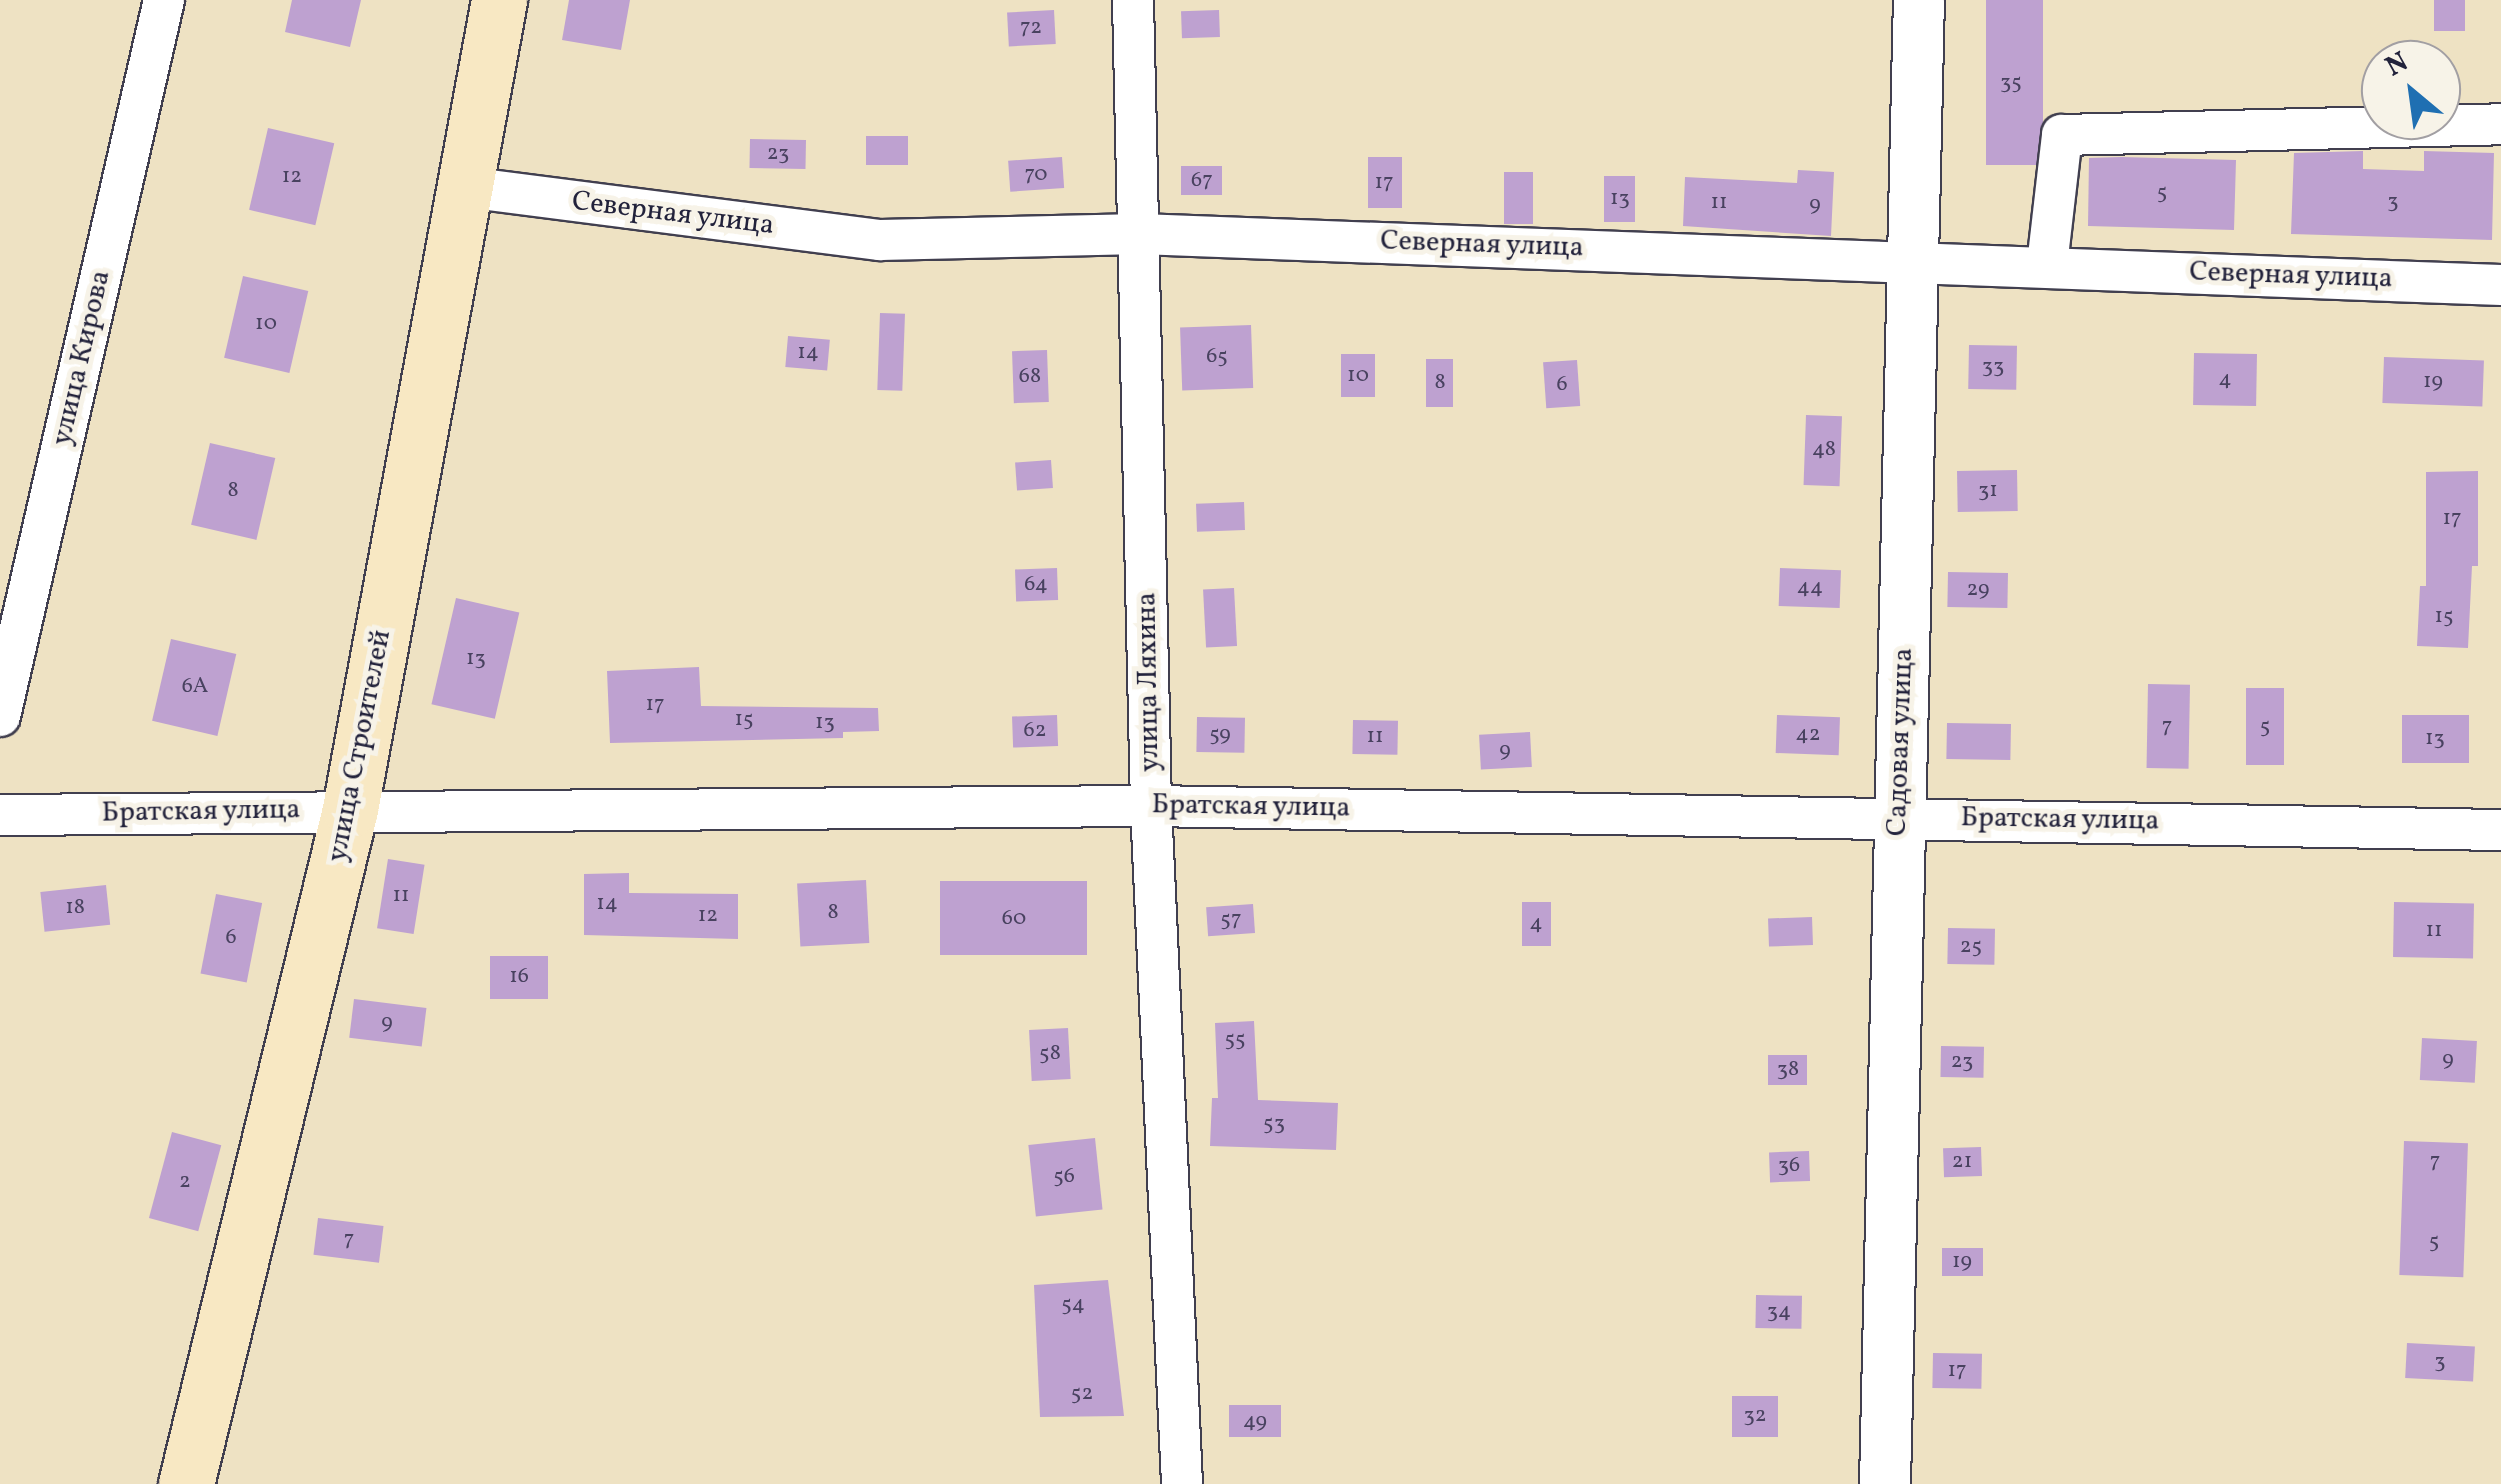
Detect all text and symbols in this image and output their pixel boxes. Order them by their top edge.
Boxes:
house number: 72 [1020,15,1042,41]
north arrow [2361,40,2461,140]
text: N [2379,43,2416,87]
house number: 35 [2000,70,2022,96]
house number: 23 [767,141,789,167]
house number: 70 [1024,162,1048,188]
house number: 12 [282,164,302,190]
house number: 67 [1191,168,1213,194]
house number: 17 [1374,170,1394,196]
house number: 5 [2157,180,2167,206]
street label: Северная улица [570,185,776,243]
house number: 13 [1610,186,1630,212]
house number: 3 [2387,189,2399,215]
house number: 11 [1710,190,1728,216]
house number: 9 [1809,192,1821,218]
street label: Северная улица [1379,225,1585,265]
street label: Северная улица [2188,256,2394,296]
street label: улица Кирова [46,267,118,449]
house number: 10 [255,311,277,337]
house number: 14 [797,340,819,366]
house number: 65 [1206,344,1228,370]
house number: 33 [1982,354,2004,380]
house number: 10 [1347,363,1369,389]
house number: 68 [1019,364,1041,390]
house number: 4 [2218,367,2232,393]
house number: 19 [2423,369,2443,395]
house number: 8 [1434,370,1446,396]
house number: 6 [1556,372,1568,398]
house number: 48 [1812,437,1836,463]
house number: 8 [227,478,239,504]
house number: 31 [1978,478,1998,504]
house number: 17 [2442,506,2462,532]
house number: 64 [1024,572,1048,598]
house number: 44 [1797,575,1823,601]
house number: 29 [1966,577,1990,603]
street label: улица Ляхина [1131,592,1167,772]
house number: 15 [2434,604,2454,630]
street label: улица Строителей [321,627,399,865]
house number: 13 [466,646,486,672]
street label: Садовая улица [1881,647,1921,837]
house number: 6А [182,674,208,700]
house number: 17 [645,692,665,718]
house number: 15 [734,707,754,733]
house number: 13 [815,710,835,736]
house number: 7 [2162,714,2172,740]
house number: 5 [2260,714,2270,740]
house number: 62 [1024,718,1046,744]
house number: 59 [1209,722,1231,748]
house number: 42 [1796,722,1820,748]
house number: 11 [1366,724,1384,750]
house number: 13 [2425,726,2445,752]
house number: 9 [1499,738,1511,764]
street label: Братская улица [1151,788,1351,826]
street label: Братская улица [101,793,301,831]
street label: Братская улица [1960,801,2160,839]
house number: 11 [392,883,410,909]
house number: 14 [596,891,618,917]
house number: 18 [65,895,85,921]
house number: 8 [827,900,839,926]
house number: 12 [698,903,718,929]
house number: 60 [1002,906,1026,932]
house number: 57 [1220,907,1242,933]
house number: 4 [1529,911,1543,937]
house number: 11 [2425,918,2443,944]
house number: 6 [225,925,237,951]
house number: 25 [1960,934,1982,960]
house number: 16 [509,964,529,990]
house number: 9 [381,1010,393,1036]
house number: 55 [1224,1027,1246,1053]
house number: 58 [1039,1041,1061,1067]
house number: 9 [2442,1047,2454,1073]
house number: 23 [1951,1049,1973,1075]
house number: 38 [1777,1057,1799,1083]
house number: 53 [1263,1111,1285,1137]
house number: 21 [1952,1149,1972,1175]
house number: 7 [2430,1149,2440,1175]
house number: 36 [1778,1153,1800,1179]
house number: 56 [1053,1164,1075,1190]
house number: 2 [179,1169,191,1195]
house number: 7 [344,1227,354,1253]
house number: 5 [2429,1229,2439,1255]
house number: 19 [1952,1249,1972,1275]
house number: 54 [1061,1292,1085,1318]
house number: 34 [1767,1299,1791,1325]
house number: 3 [2434,1349,2446,1375]
house number: 17 [1947,1358,1967,1384]
house number: 52 [1071,1381,1093,1407]
house number: 32 [1743,1403,1767,1429]
house number: 49 [1243,1409,1267,1435]

